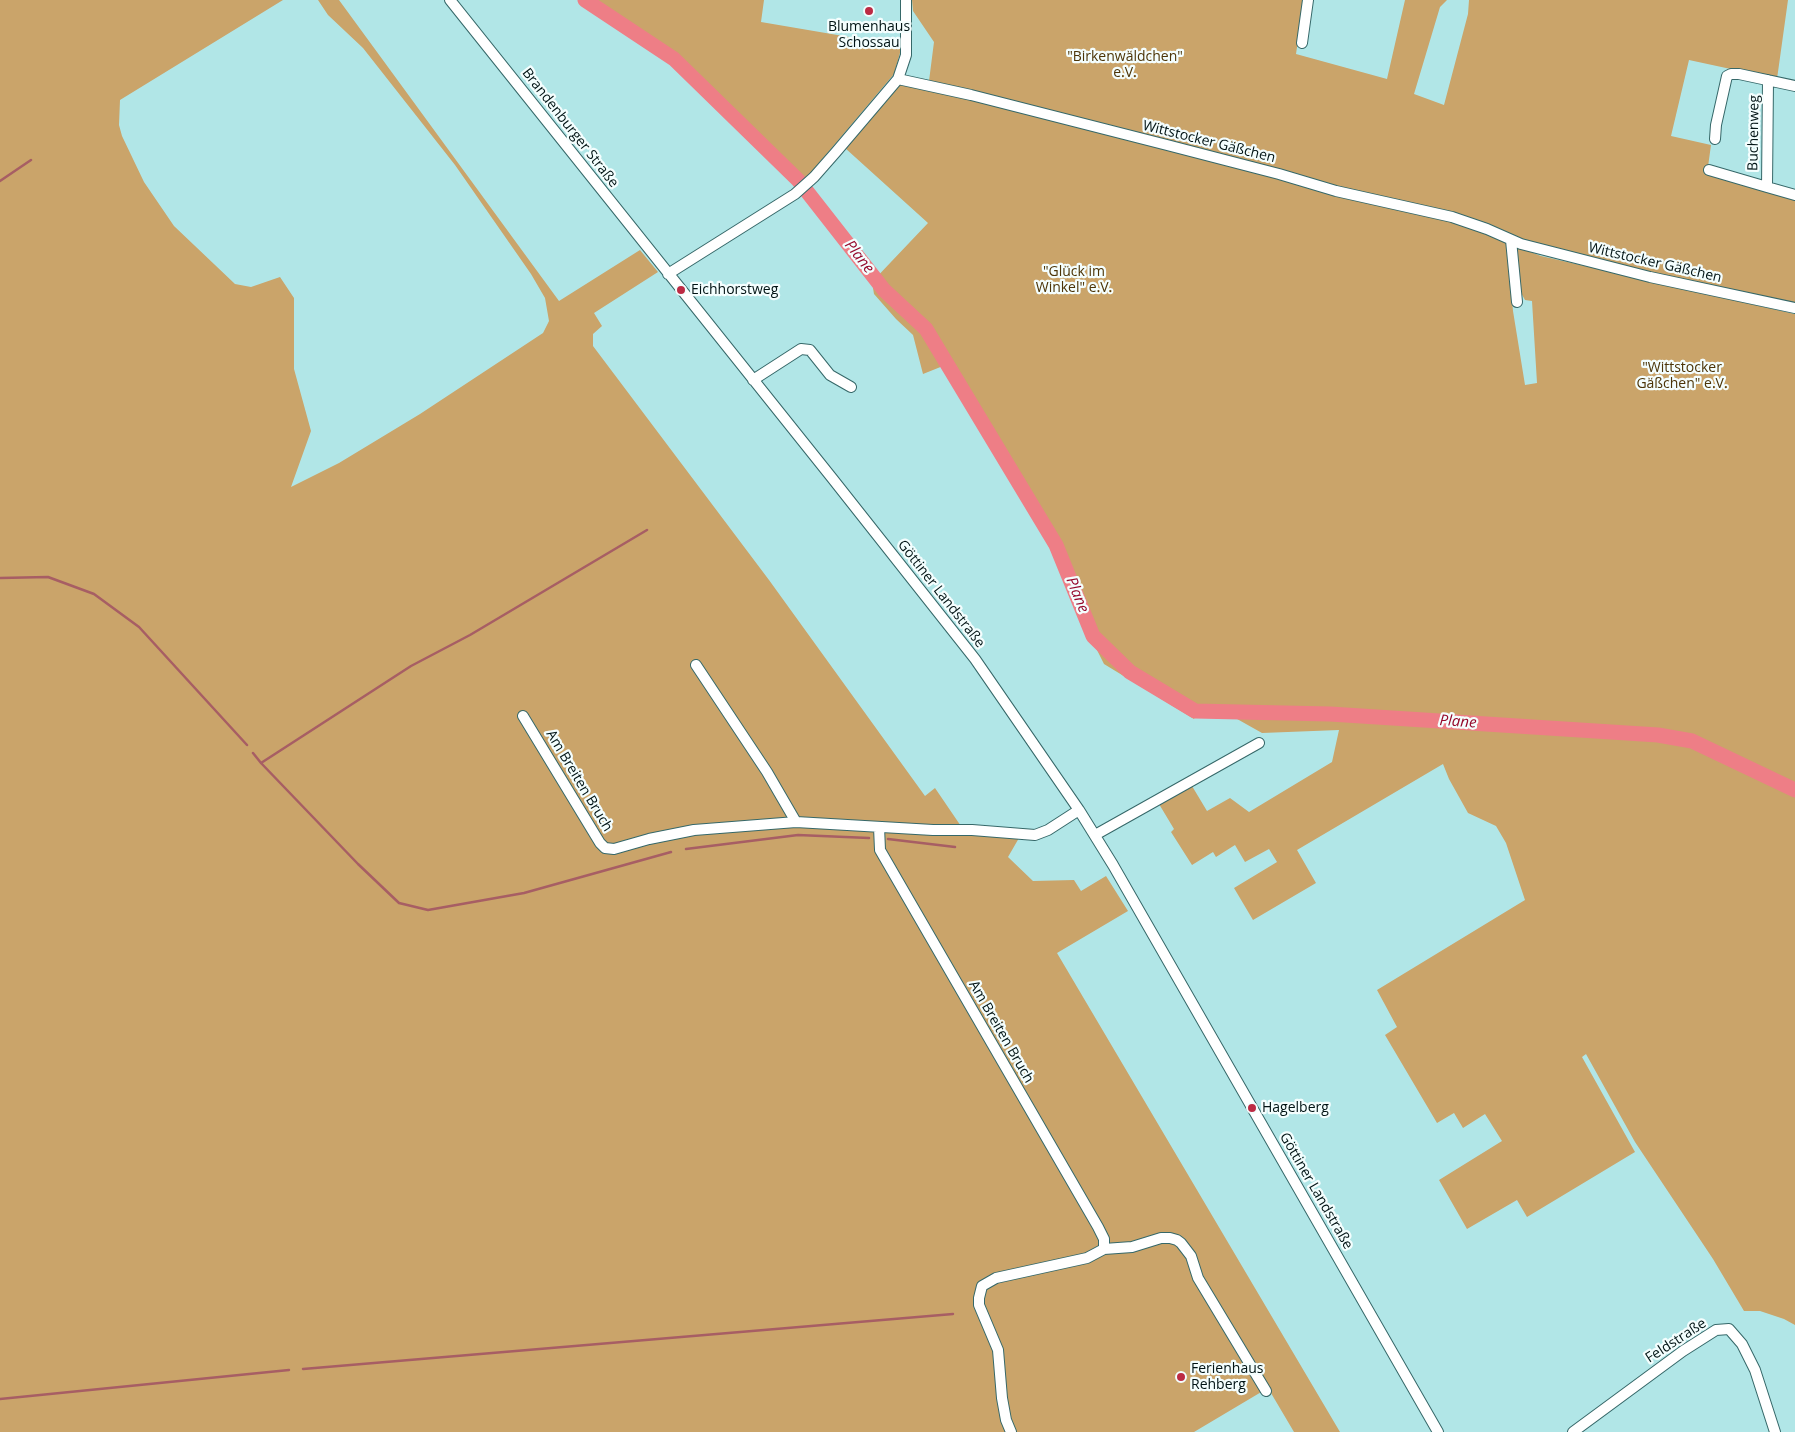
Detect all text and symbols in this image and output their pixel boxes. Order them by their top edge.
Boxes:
marker: Blumenhaus Schossau [863,5,875,17]
place label: Blumenhaus Schossau [828,19,910,52]
park label: "Birkenwäldchen" e.V. [1067,49,1183,82]
street label: Brandenburger Straße [518,65,622,191]
street label: Buchenweg [1745,95,1763,171]
street label: Wittstocker Gäßchen [1141,117,1277,167]
water label: Plane [841,237,877,277]
street label: Wittstocker Gäßchen [1587,239,1723,287]
park label: "Glück im Winkel" e.V. [1036,264,1112,296]
place label: Eichhorstweg [691,282,778,298]
marker: Eichhorstweg [675,284,687,296]
park label: "Wittstocker Gäßchen" e.V. [1636,360,1728,392]
street label: Göttiner Landstraße [894,537,988,651]
water label: Plane [1062,575,1092,615]
water label: Plane [1439,712,1477,732]
street label: Am Breiten Bruch [542,727,616,835]
street label: Am Breiten Bruch [965,978,1037,1086]
place label: Hagelberg [1262,1100,1329,1116]
marker: Hagelberg [1246,1102,1258,1114]
street label: Göttiner Landstraße [1276,1130,1356,1252]
street label: Feldstraße [1643,1315,1709,1367]
place label: Ferienhaus Rehberg [1191,1361,1263,1394]
marker: Ferienhaus Rehberg [1175,1371,1187,1383]

